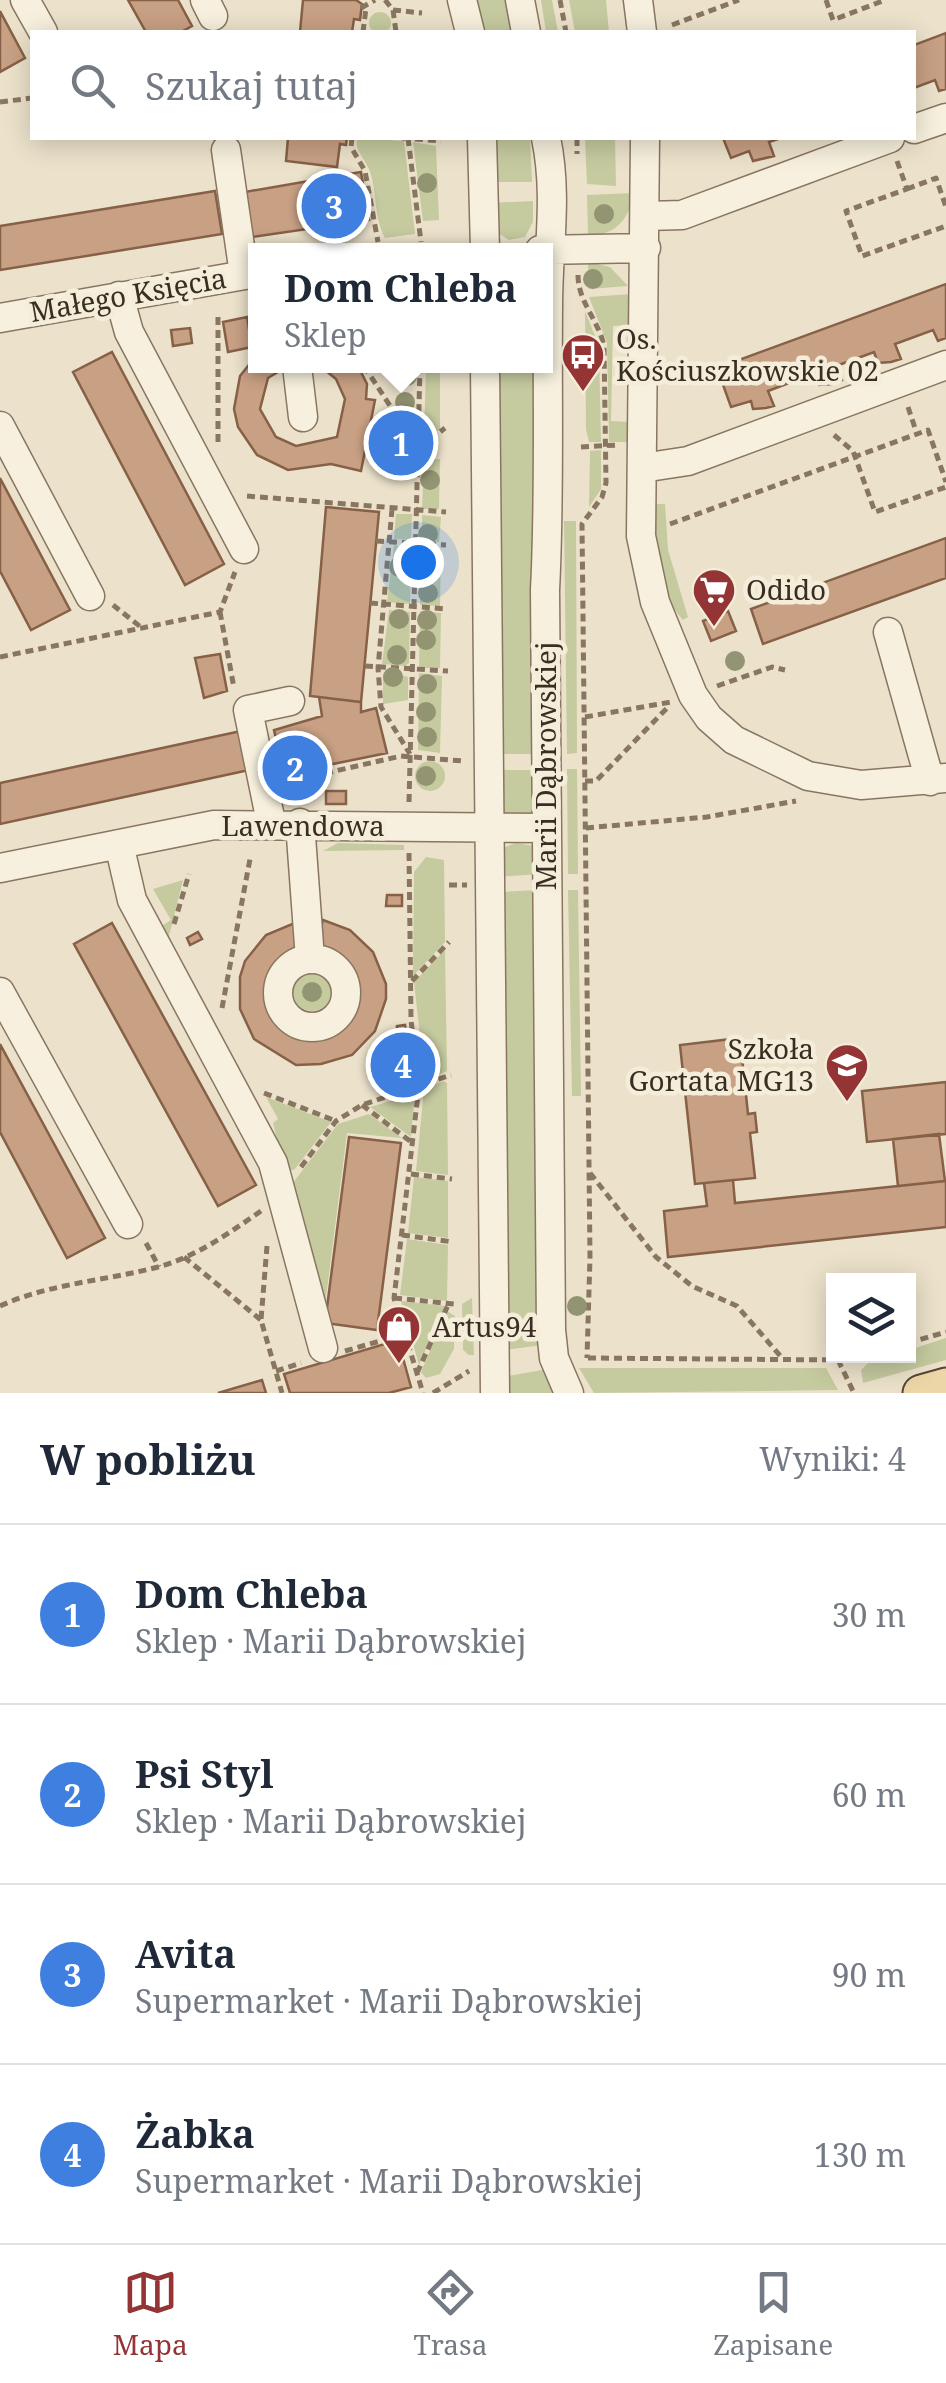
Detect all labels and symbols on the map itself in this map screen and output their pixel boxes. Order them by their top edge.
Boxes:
pin: 3 [302,168,366,244]
street label: Małego Księcia [26,258,229,330]
place label: Os. Kościuszkowskie 02 [616,319,879,389]
bus stop icon: Os. Kościuszkowskie 02 [560,332,606,393]
pin: 1 [368,406,434,480]
your location [393,537,444,588]
supermarket icon: Odido [691,567,737,628]
place label: Odido [746,570,826,608]
street label: Marii Dąbrowskiej [526,642,564,890]
pin: 2 [262,730,328,806]
street label: Lawendowa [221,806,385,844]
pin: 4 [370,1028,436,1102]
place label: Szkoła Gortata MG13 [629,1029,814,1099]
school or university icon: Szkoła Gortata MG13 [824,1042,870,1103]
shop icon: Artus94 [376,1304,422,1365]
place label: Artus94 [432,1307,537,1345]

